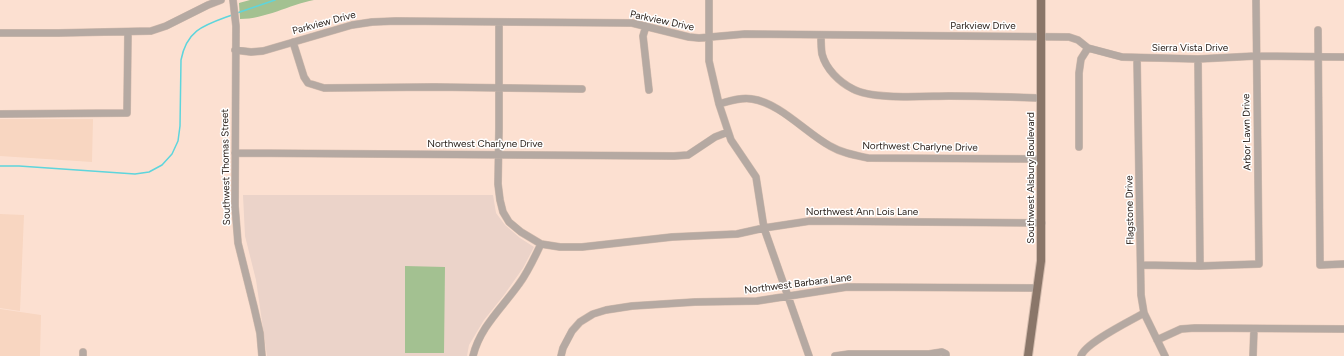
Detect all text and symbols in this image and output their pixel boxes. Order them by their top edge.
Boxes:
street label: Parkview Drive [629,8,695,34]
street label: Parkview Drive [291,9,357,37]
street label: Parkview Drive [950,20,1016,32]
street label: Sierra Vista Drive [1152,42,1228,54]
street label: Arbor Lawn Drive [1240,93,1254,171]
street label: Southwest Thomas Street [219,109,233,225]
street label: Southwest Alsbury Boulevard [1025,112,1037,244]
street label: Northwest Charlyne Drive [427,138,543,150]
street label: Northwest Charlyne Drive [862,140,978,154]
street label: Flagstone Drive [1123,175,1137,245]
street label: Northwest Ann Lois Lane [806,206,918,218]
street label: Northwest Barbara Lane [744,271,852,297]

